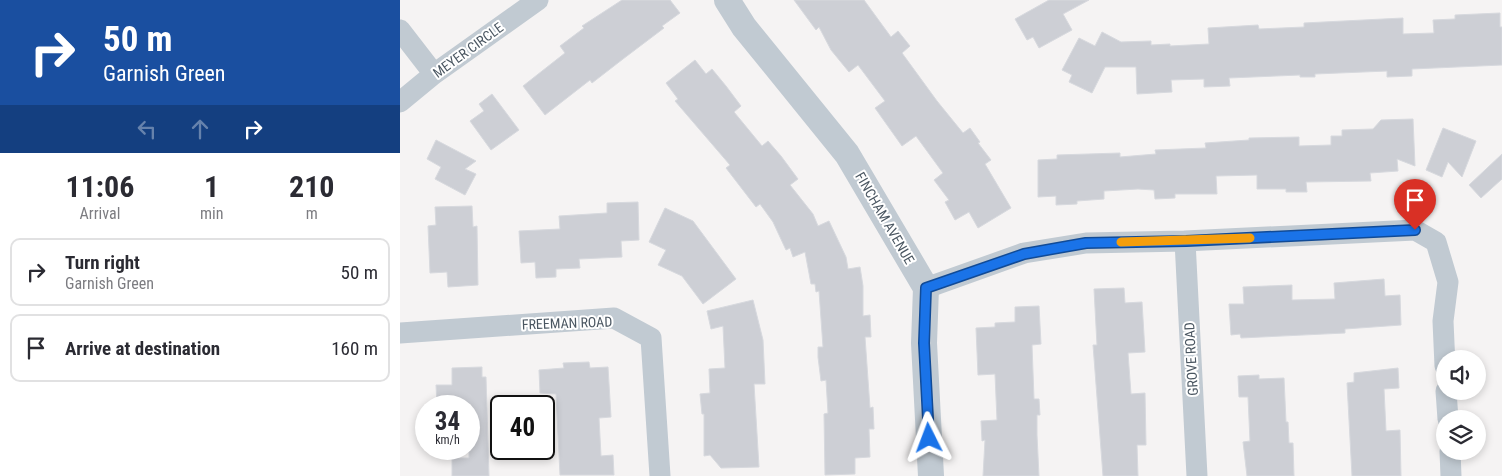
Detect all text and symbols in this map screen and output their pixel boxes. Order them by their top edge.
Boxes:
text: 50 m [103,19,172,60]
street label: MEYER CIRCLE [430,19,506,81]
icon: right [20,20,85,85]
text: Garnish Green [103,61,225,86]
icon: left [133,115,161,143]
icon: ahead [186,115,214,143]
icon: right [239,115,267,143]
text: 11:06 [66,169,134,204]
text: 1 [204,169,219,204]
text: 210 [289,169,334,204]
street label: FINCHAM AVENUE [852,169,918,267]
pin [1394,179,1436,230]
icon: arrive [1401,186,1429,214]
text: Arrival [80,204,120,223]
text: min [200,204,223,223]
text: m [306,204,318,223]
text: Turn right [65,251,140,274]
icon: right [22,258,50,286]
text: 50 m [341,261,378,284]
text: Garnish Green [65,274,154,293]
street label: FREEMAN ROAD [521,313,613,333]
street label: GROVE ROAD [1181,322,1201,396]
icon: arrive [22,334,50,362]
text: Arrive at destination [65,337,220,360]
text: 160 m [331,337,378,360]
map controls [1436,350,1486,460]
button: sound [1436,350,1486,400]
speed limit sign: 40 [490,395,555,460]
text: 34 [435,407,460,436]
button: layers [1436,410,1486,460]
position arrow [902,411,954,463]
text: km/h [435,433,460,447]

